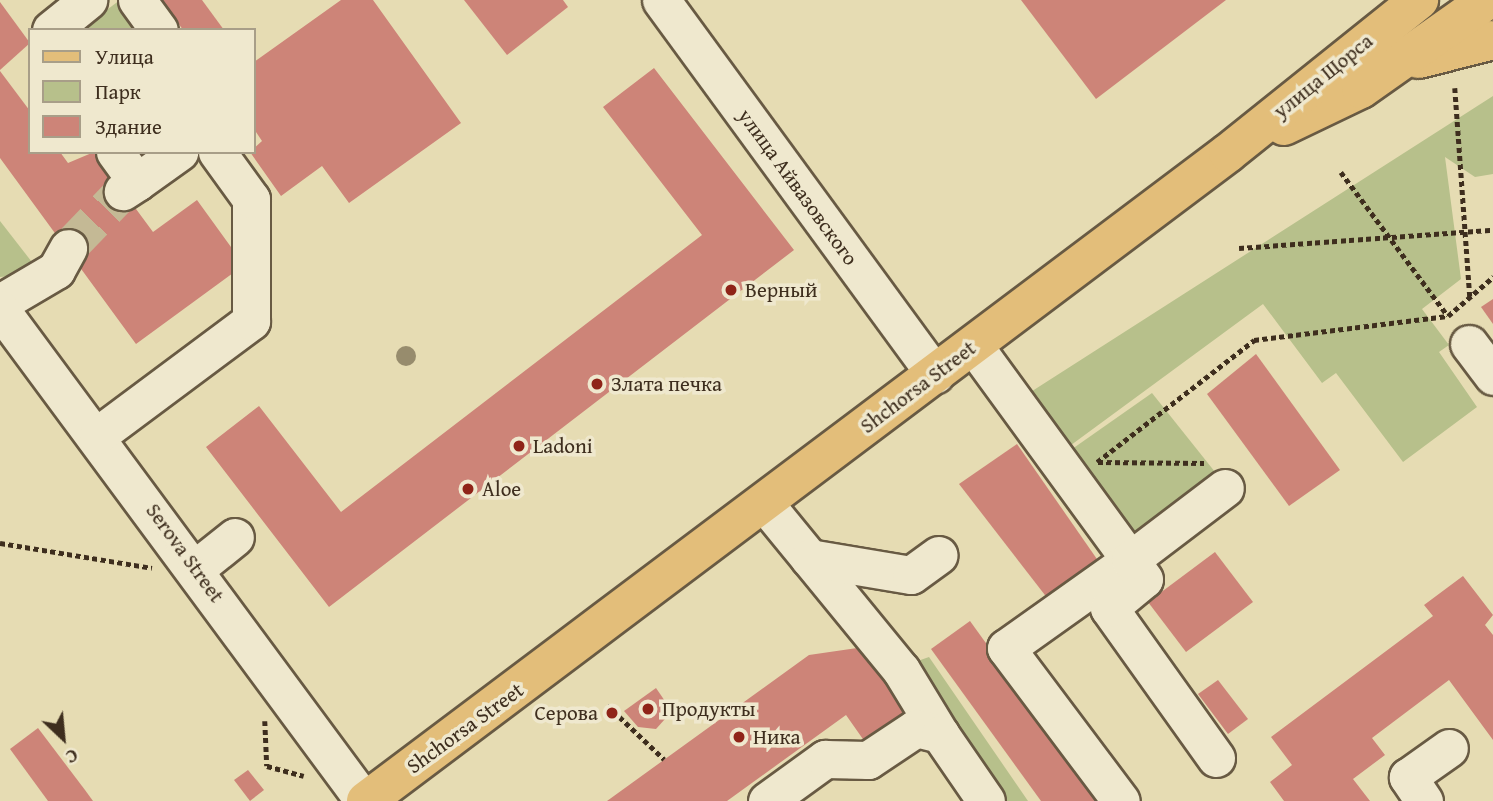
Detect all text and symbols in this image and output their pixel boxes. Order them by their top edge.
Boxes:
legend [28,28,256,154]
street label: улица Щорса [1268,28,1378,124]
text: Улица [95,41,154,72]
text: Парк [95,76,141,107]
street label: улица Айвазовского [733,104,863,270]
text: Здание [95,111,162,142]
place label: Верный [745,277,817,303]
marker: Верный [723,282,739,298]
street label: Shchorsa Street [855,335,981,439]
place label: Злата печка [611,371,722,397]
marker: Злата печка [589,376,605,392]
place label: Ladoni [533,433,593,459]
marker: Ladoni [511,438,527,454]
place label: Aloe [482,476,521,502]
marker: Aloe [460,481,476,497]
street label: Serova Street [141,498,229,608]
street label: Shchorsa Street [402,677,528,779]
place label: Продукты [662,696,756,722]
place label: Серова [534,700,598,726]
marker: Продукты [640,701,656,717]
north arrow [28,703,98,773]
marker: Серова [604,705,620,721]
place label: Ника [753,724,800,750]
marker: Ника [731,729,747,745]
text: С [61,742,83,772]

